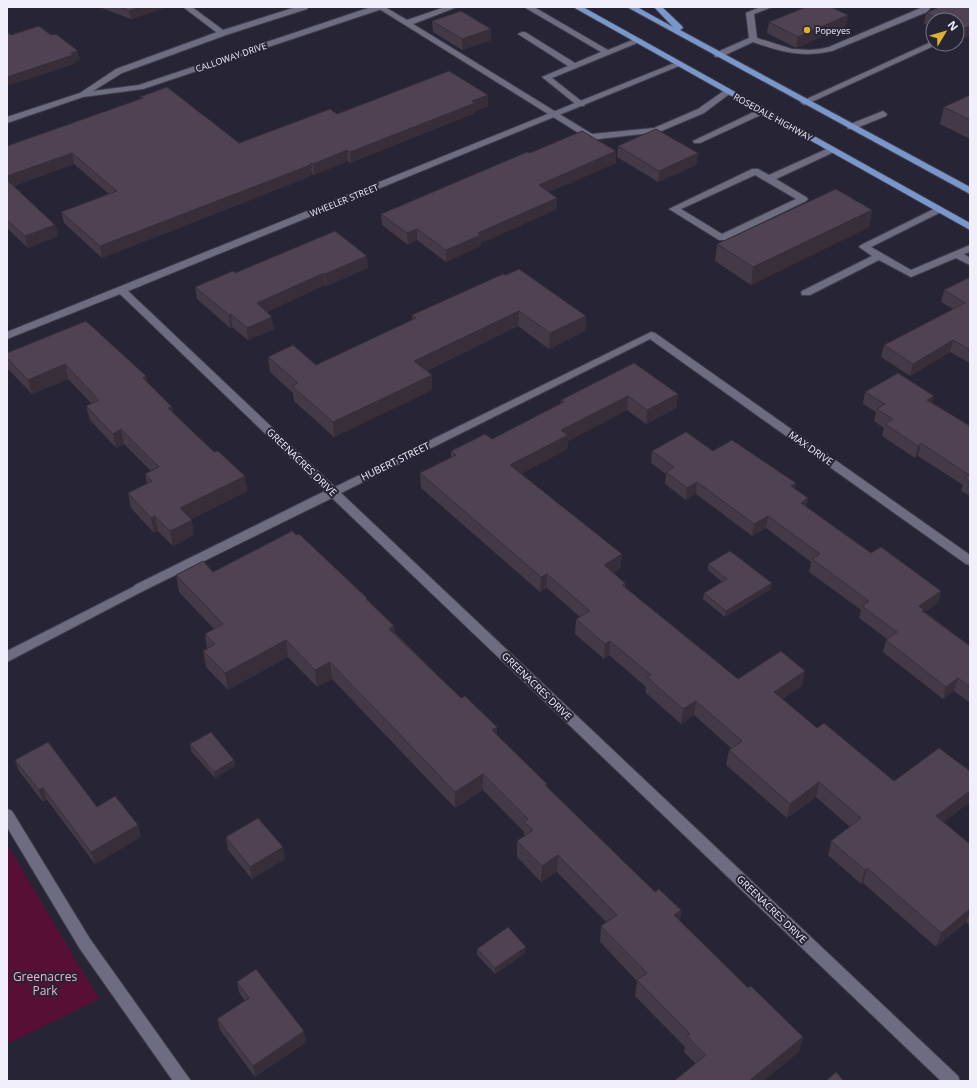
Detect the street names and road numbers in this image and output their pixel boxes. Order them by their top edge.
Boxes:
street label: CALLOWAY DRIVE [194,39,268,75]
street label: ROSEDALE HIGHWAY [731,90,816,145]
street label: WHEELER STREET [308,180,380,220]
street label: GREENACRES DRIVE [264,425,340,499]
street label: MAX DRIVE [786,428,836,468]
street label: HUBERT STREET [358,438,432,484]
street label: GREENACRES DRIVE [499,649,575,723]
street label: GREENACRES DRIVE [734,872,810,946]

